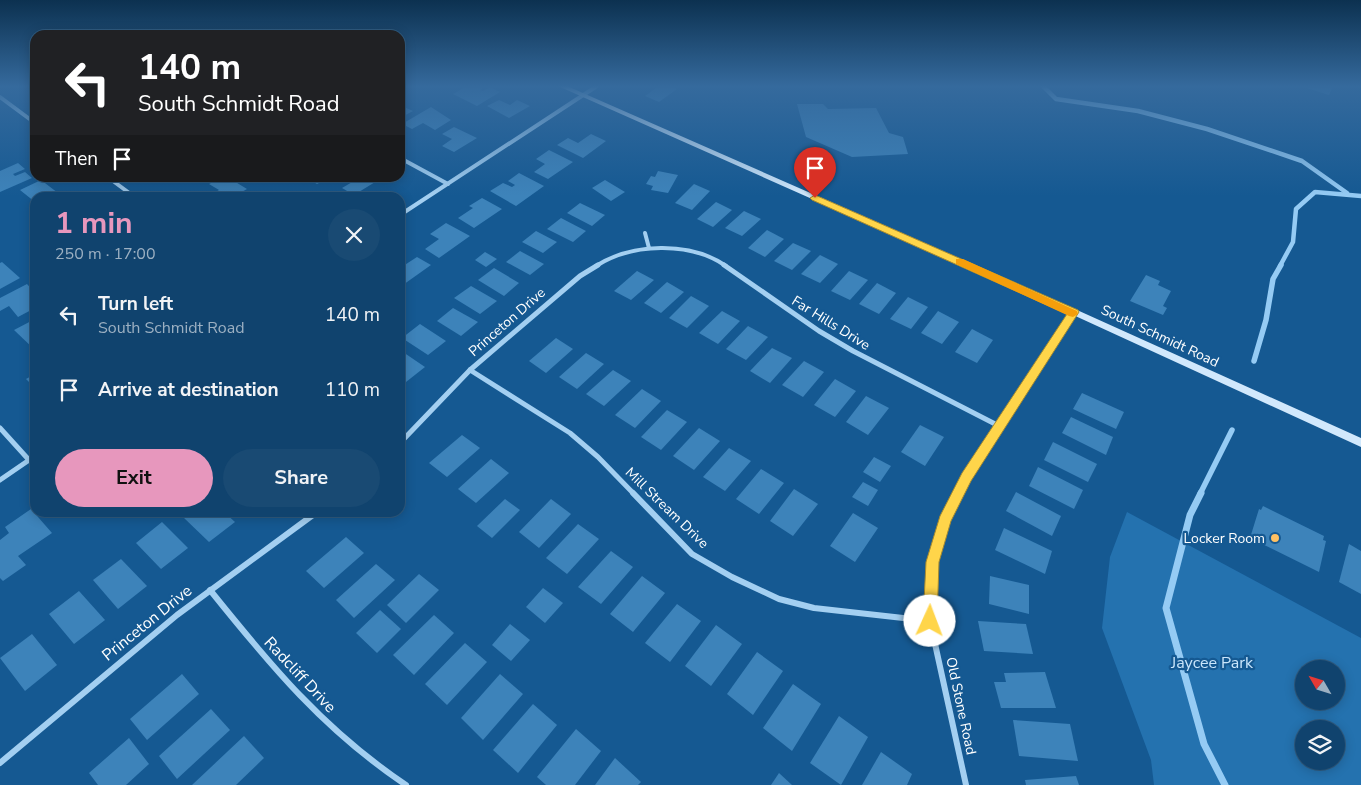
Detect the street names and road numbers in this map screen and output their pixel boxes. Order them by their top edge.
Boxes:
street label: Princeton Drive [465,283,549,361]
street label: Far Hills Drive [788,291,874,355]
street label: South Schmidt Road [1098,300,1222,372]
street label: Mill Stream Drive [621,463,713,553]
street label: Princeton Drive [97,580,197,666]
street label: Radcliff Drive [259,632,341,718]
street label: Old Stone Road [941,655,981,757]

